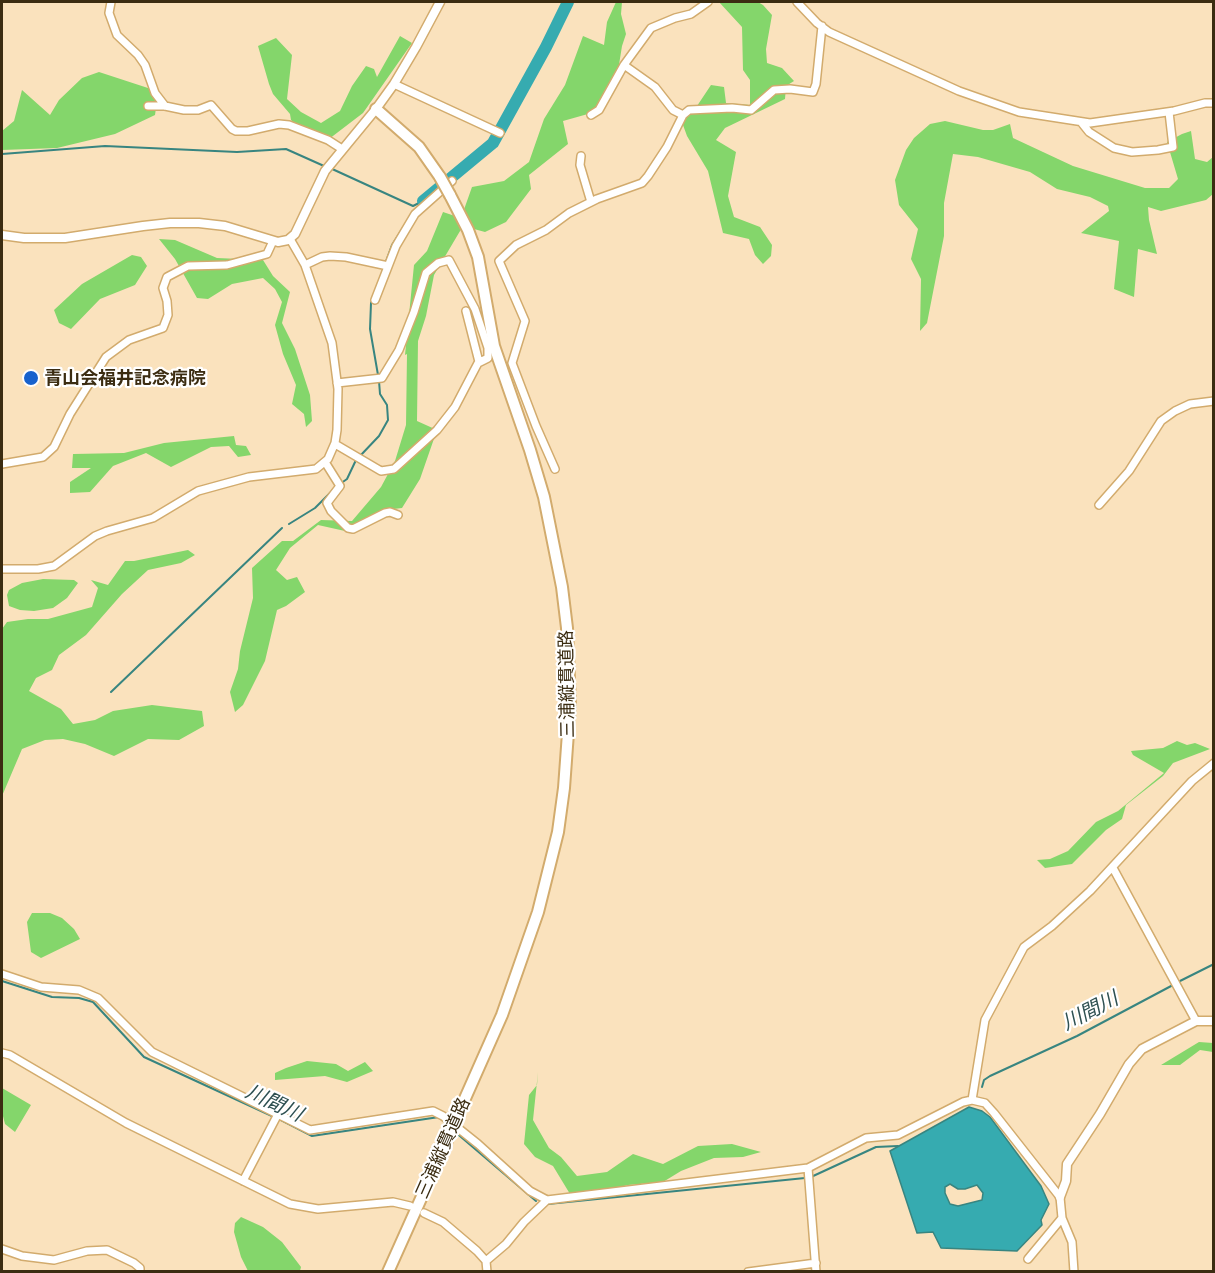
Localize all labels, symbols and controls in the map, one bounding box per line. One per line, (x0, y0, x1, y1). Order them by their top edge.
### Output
place label: 青山会福井記念病院 (44, 367, 206, 389)
marker: 青山会福井記念病院 (22, 369, 40, 387)
street label: 三浦縦貫道路 (555, 630, 579, 738)
water label: 川間川 (1058, 987, 1122, 1035)
water label: 川間川 (242, 1079, 306, 1127)
street label: 三浦縦貫道路 (411, 1094, 475, 1202)

